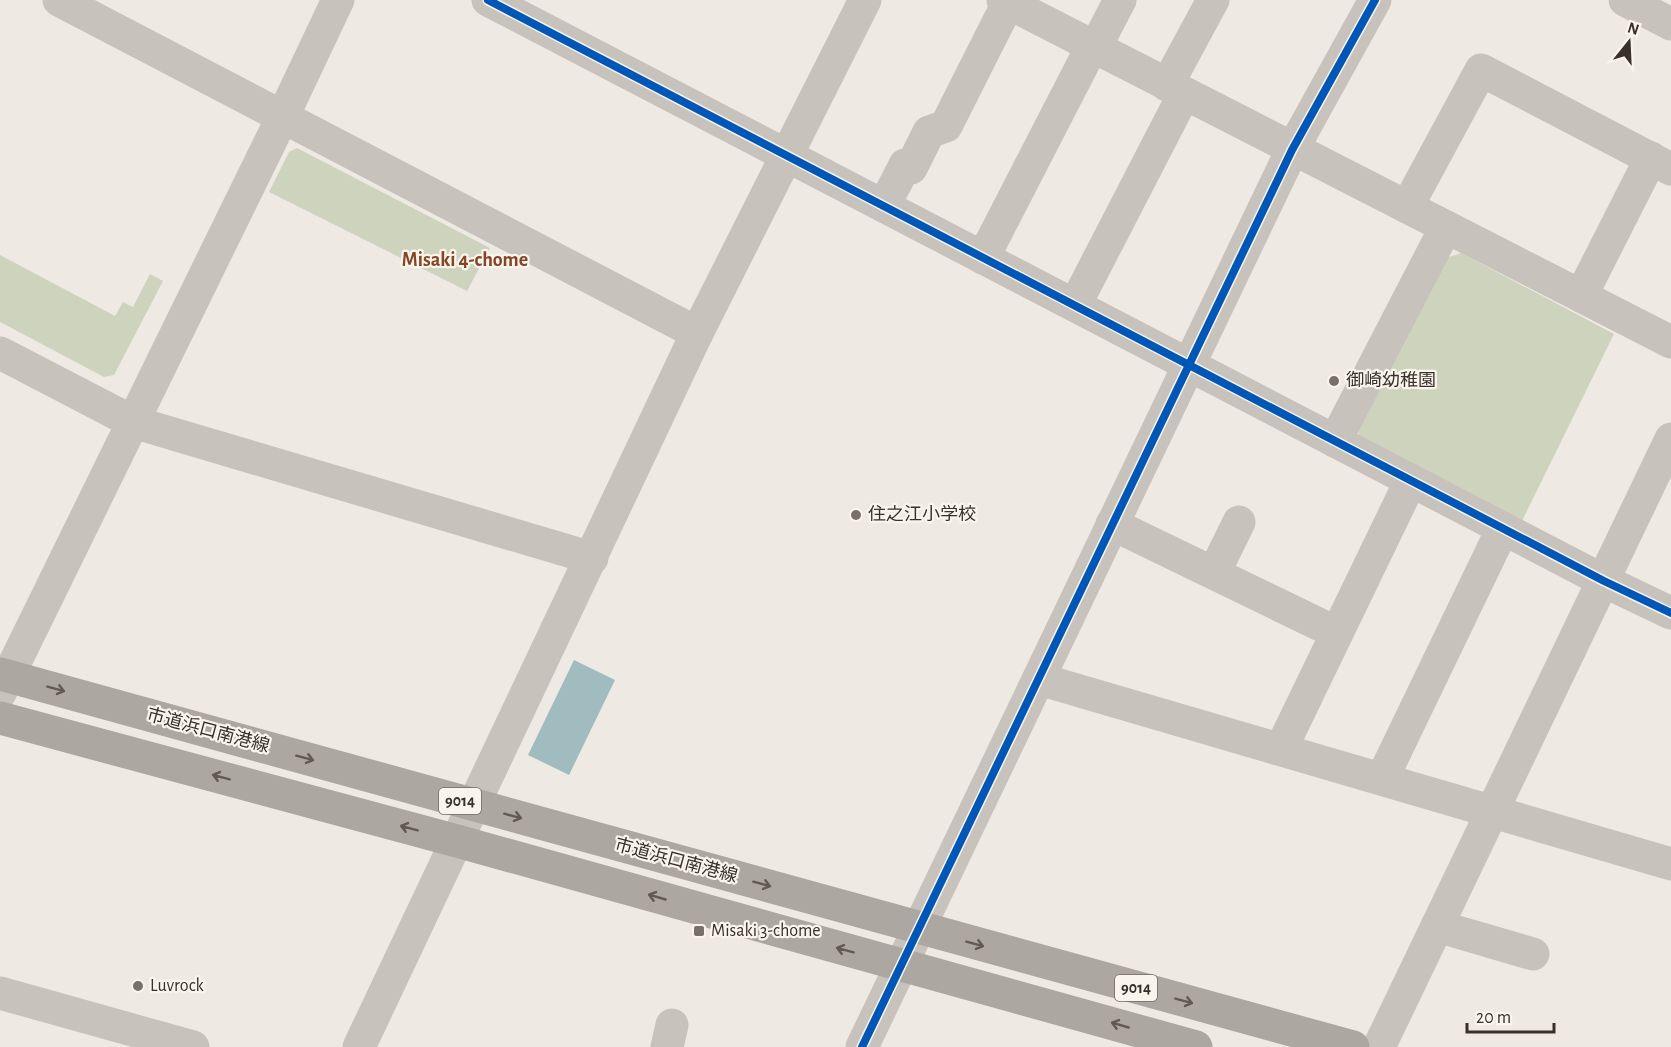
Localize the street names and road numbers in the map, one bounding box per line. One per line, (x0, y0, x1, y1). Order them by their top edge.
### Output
street label: 市道浜口南港線 (145, 704, 272, 756)
road number: 9014 (439, 788, 481, 814)
street label: 市道浜口南港線 (613, 834, 740, 886)
road number: 9014 (1115, 975, 1157, 1001)

